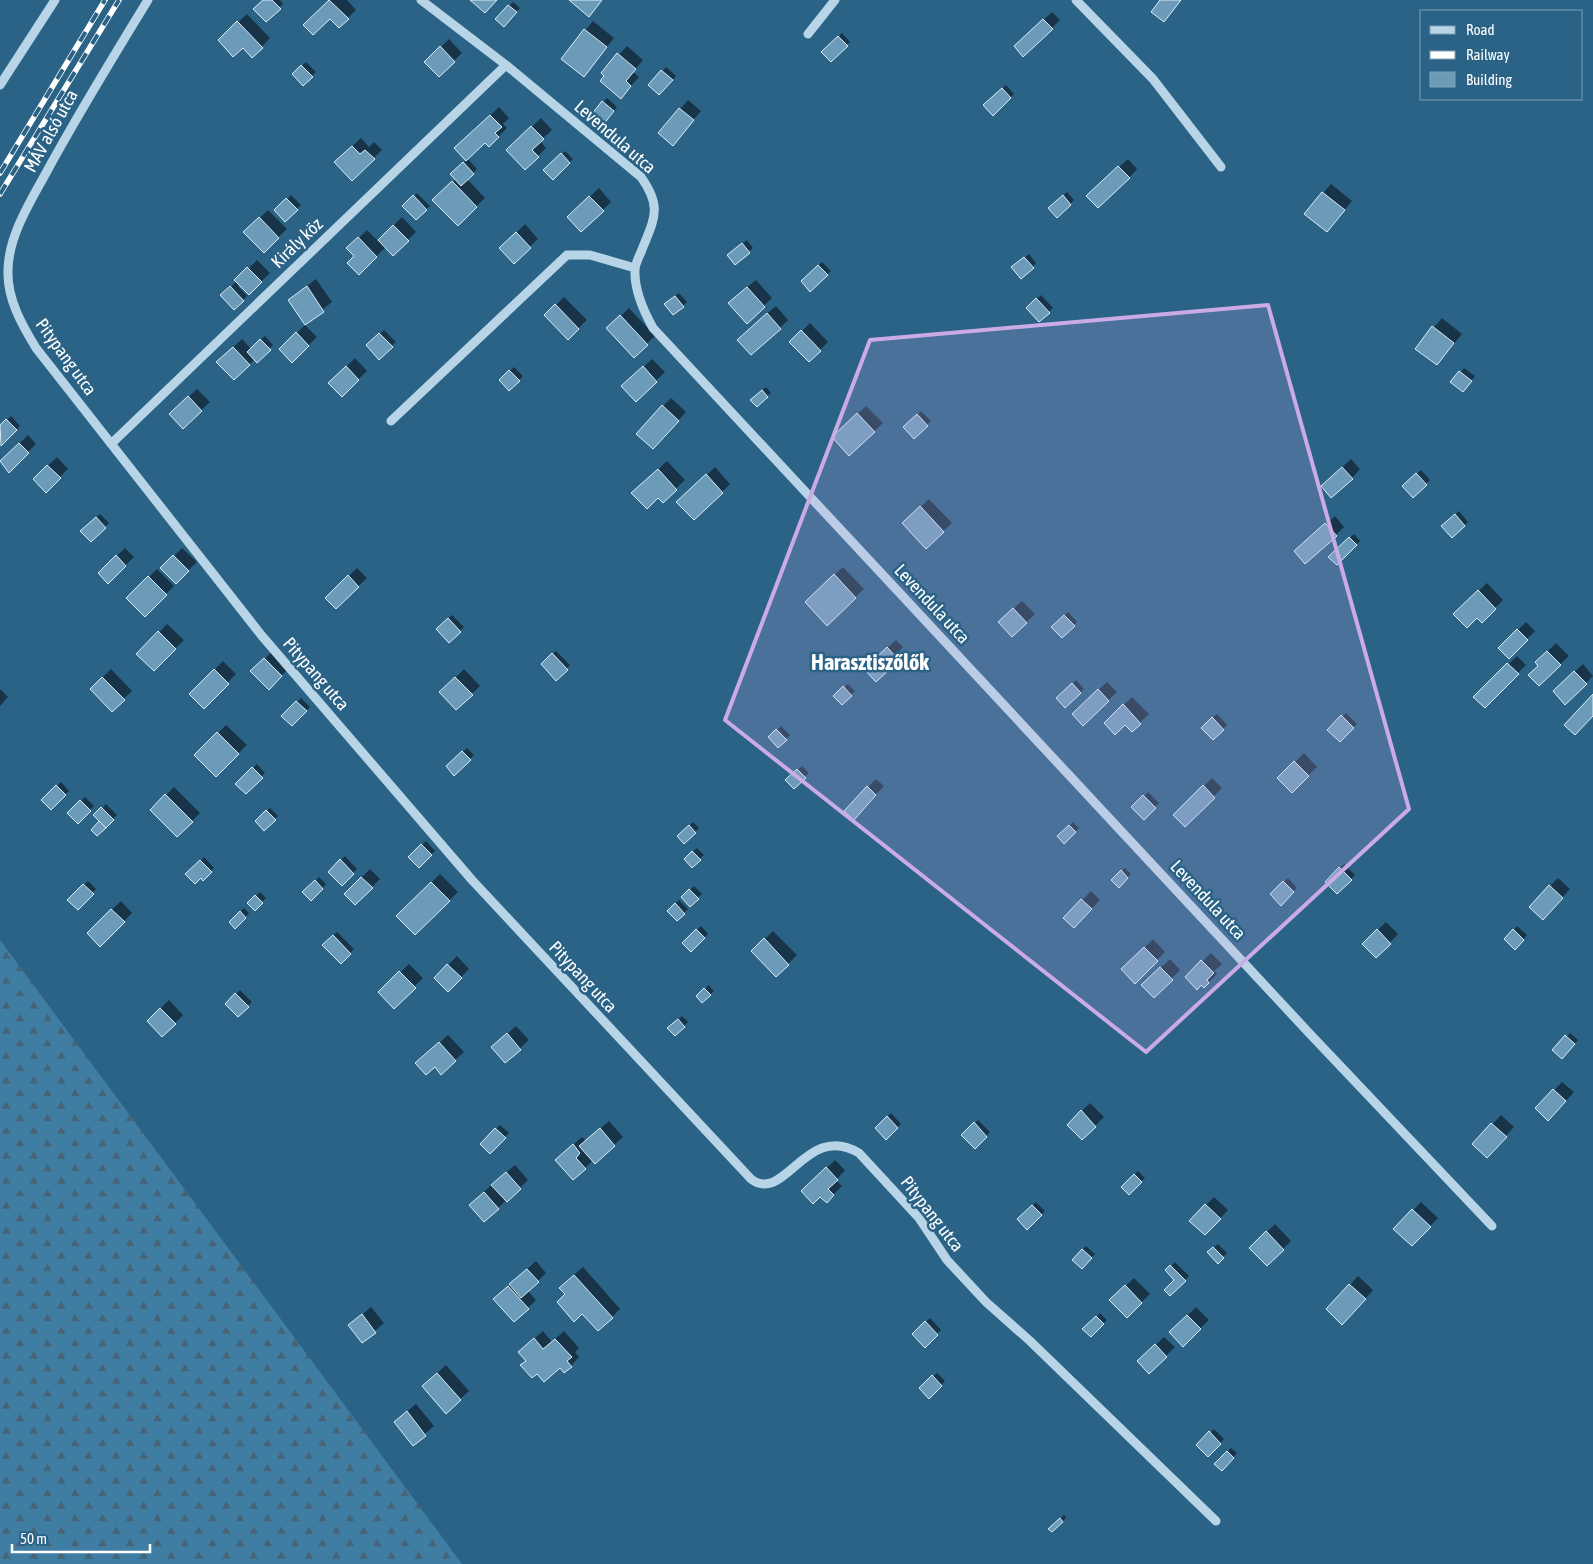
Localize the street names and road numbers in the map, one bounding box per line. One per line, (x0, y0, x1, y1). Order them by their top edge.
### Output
street label: MÁV alsó utca (19, 86, 82, 176)
street label: Levendula utca (570, 96, 660, 178)
street label: Király köz (267, 213, 327, 272)
street label: Pitypang utca (32, 314, 101, 399)
street label: Levendula utca (890, 560, 974, 648)
street label: Pitypang utca (279, 633, 354, 714)
street label: Levendula utca (1166, 856, 1250, 944)
street label: Pitypang utca (545, 937, 622, 1017)
street label: Pitypang utca (896, 1172, 968, 1256)

